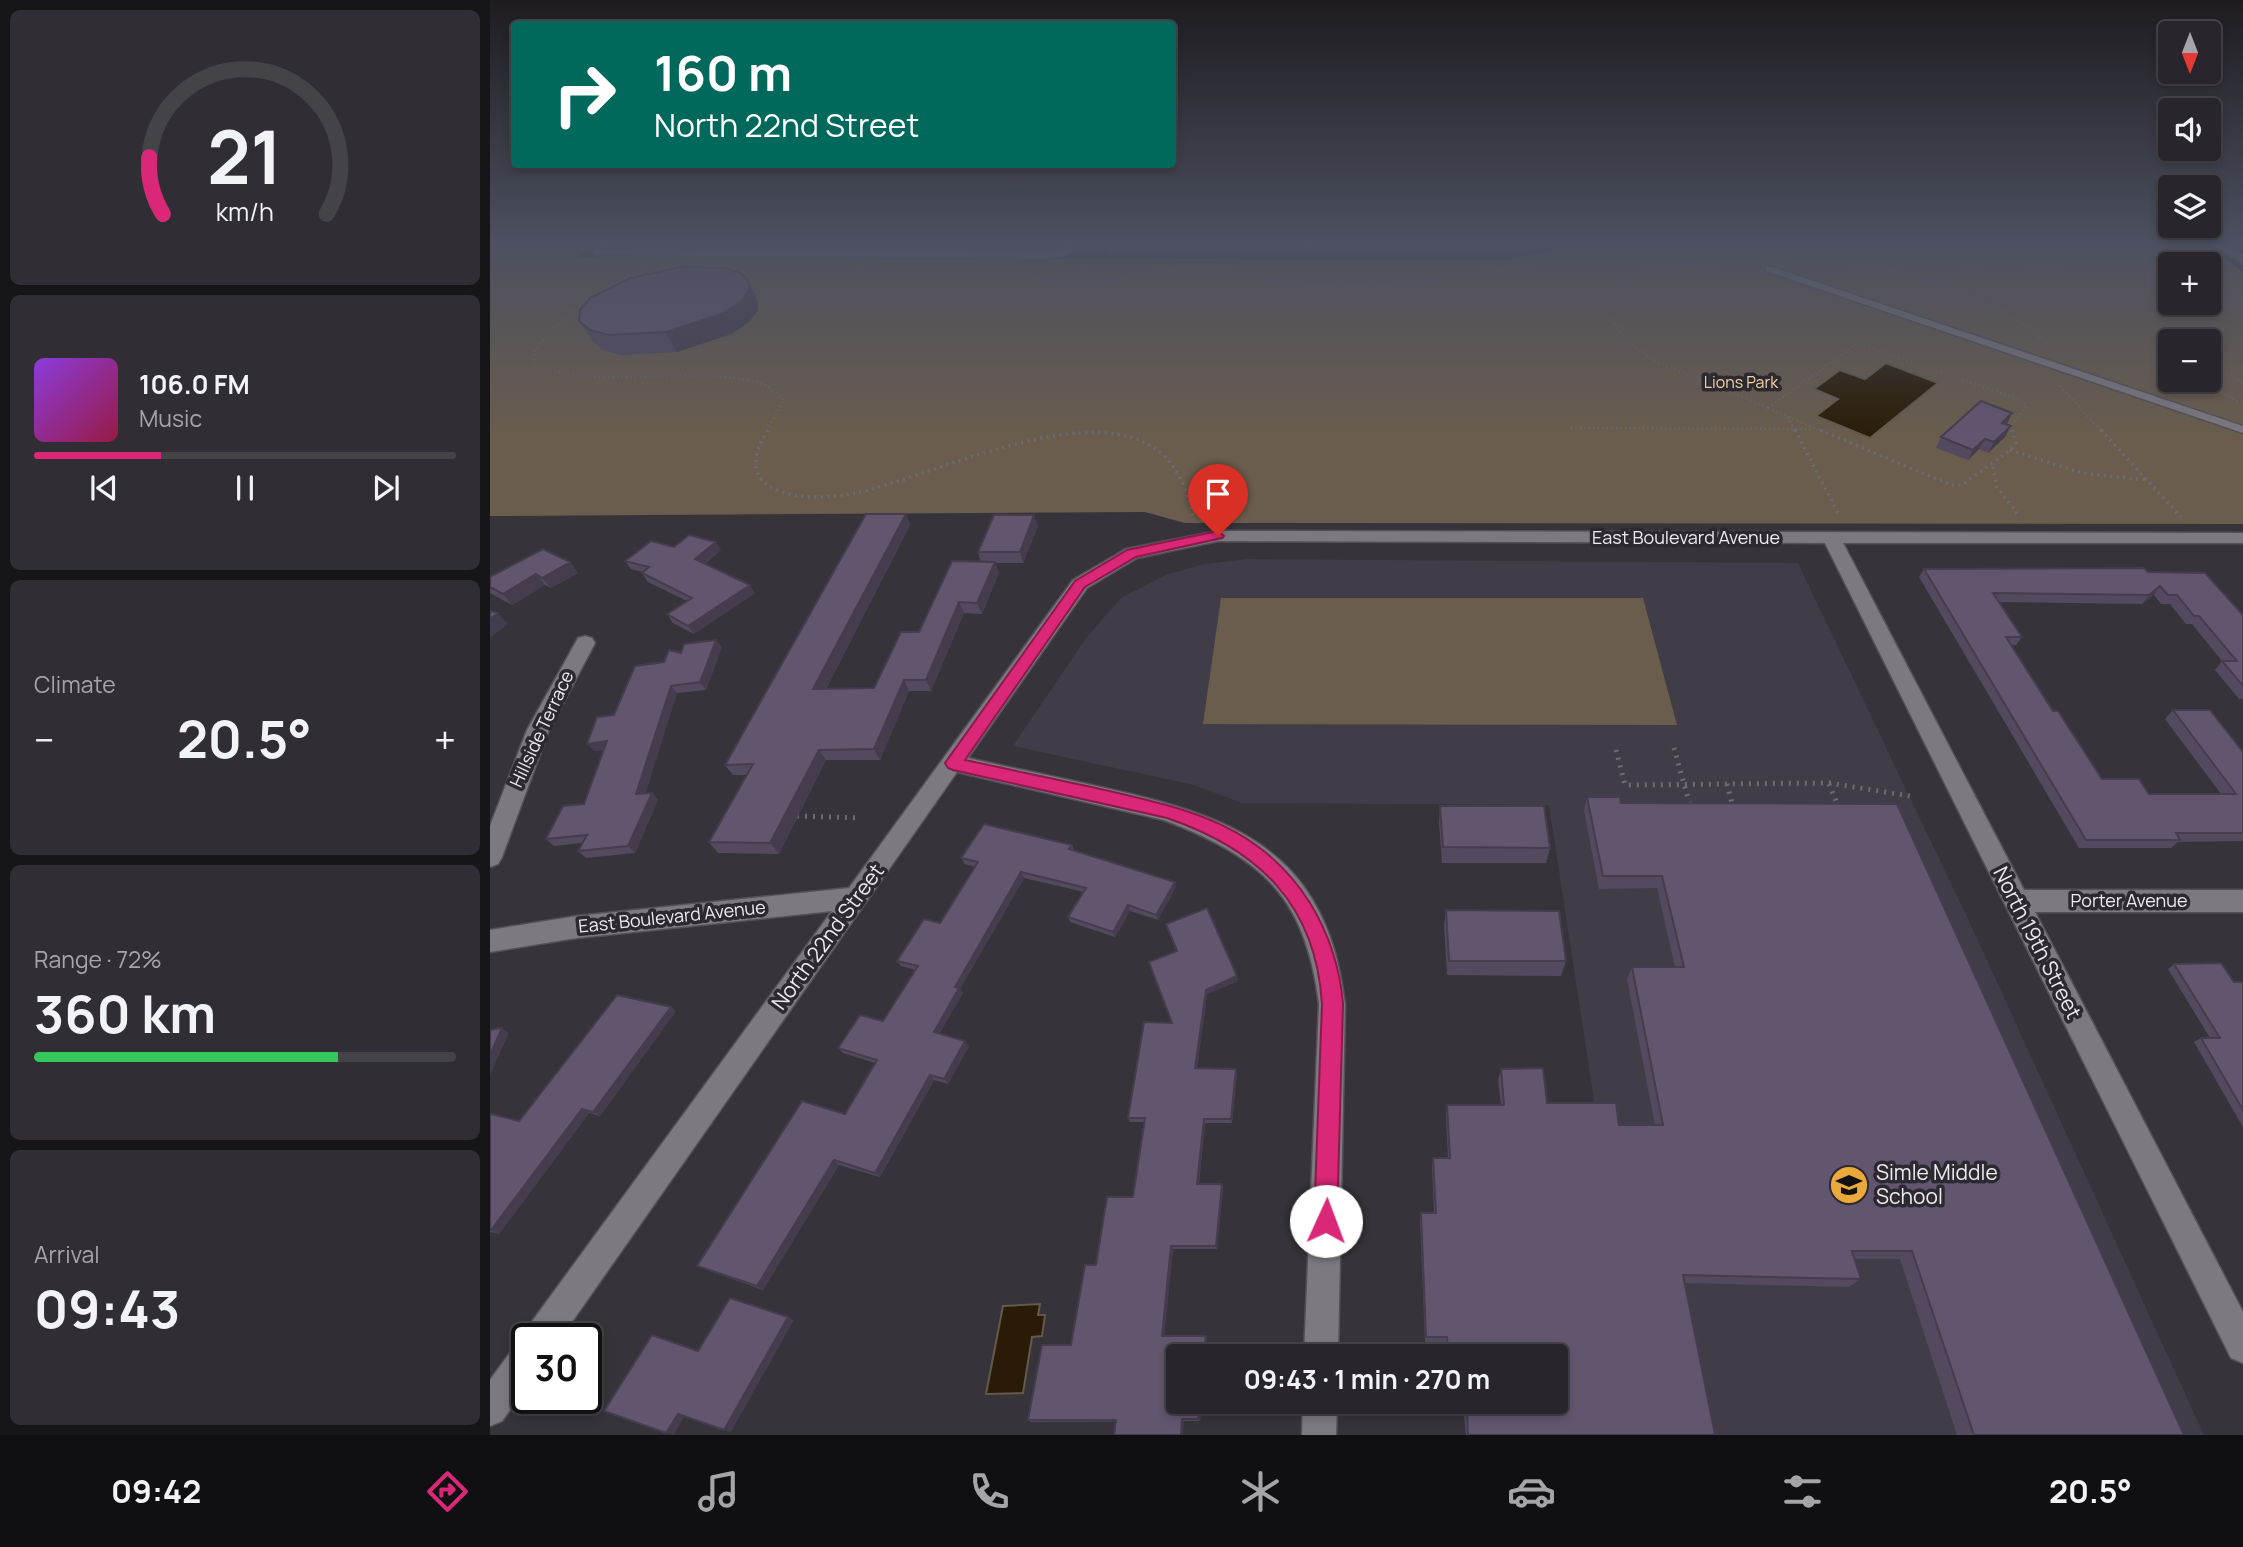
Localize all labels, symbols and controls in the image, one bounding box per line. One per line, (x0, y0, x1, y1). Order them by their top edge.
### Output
north arrow (2158, 21, 2221, 84)
map controls (2158, 21, 2221, 392)
text: 160 m (654, 39, 792, 106)
icon: right (539, 49, 630, 140)
button: sound (2158, 98, 2221, 161)
text: North 22nd Street (654, 103, 919, 147)
text: 21 (207, 106, 283, 206)
button: layers (2158, 175, 2221, 238)
text: km/h (216, 193, 274, 228)
button: + (2158, 252, 2221, 315)
button: − (2158, 329, 2221, 392)
text: 106.0 FM (139, 366, 250, 402)
park label: Lions Park (1704, 371, 1779, 393)
text: Music (139, 402, 202, 434)
pin (1188, 464, 1248, 536)
icon: previous (85, 469, 123, 507)
icon: pause (226, 469, 264, 507)
icon: next (367, 469, 405, 507)
icon: arrive (1199, 475, 1237, 513)
street label: East Boulevard Avenue (1592, 525, 1780, 549)
street label: Hillside Terrace (504, 666, 579, 791)
text: Climate (34, 668, 116, 700)
text: 20.5° (177, 703, 312, 774)
text: − (34, 713, 55, 765)
text: + (434, 713, 456, 765)
street label: North 22nd Street (765, 858, 890, 1015)
street label: North 19th Street (1987, 862, 2088, 1023)
street label: Porter Avenue (2070, 888, 2188, 912)
street label: East Boulevard Avenue (577, 894, 767, 938)
text: Range · 72% (34, 943, 162, 975)
text: 360 km (34, 978, 216, 1049)
place label: Simle Middle School (1876, 1158, 1998, 1210)
school or university icon: Simle Middle School (1828, 1164, 1870, 1206)
position arrow (1289, 1184, 1363, 1258)
text: Arrival (34, 1238, 100, 1270)
text: 09:43 (34, 1273, 180, 1344)
speed limit sign: 30 (511, 1323, 602, 1414)
text: 09:43 · 1 min · 270 m (1244, 1361, 1490, 1397)
icon: directions (423, 1467, 472, 1516)
icon: music (694, 1467, 743, 1516)
icon: phone (965, 1467, 1014, 1516)
icon: climate (1236, 1467, 1285, 1516)
icon: car (1507, 1467, 1556, 1516)
icon: filters (1778, 1467, 1827, 1516)
text: 09:42 (111, 1469, 201, 1513)
text: 20.5° (2049, 1469, 2132, 1513)

